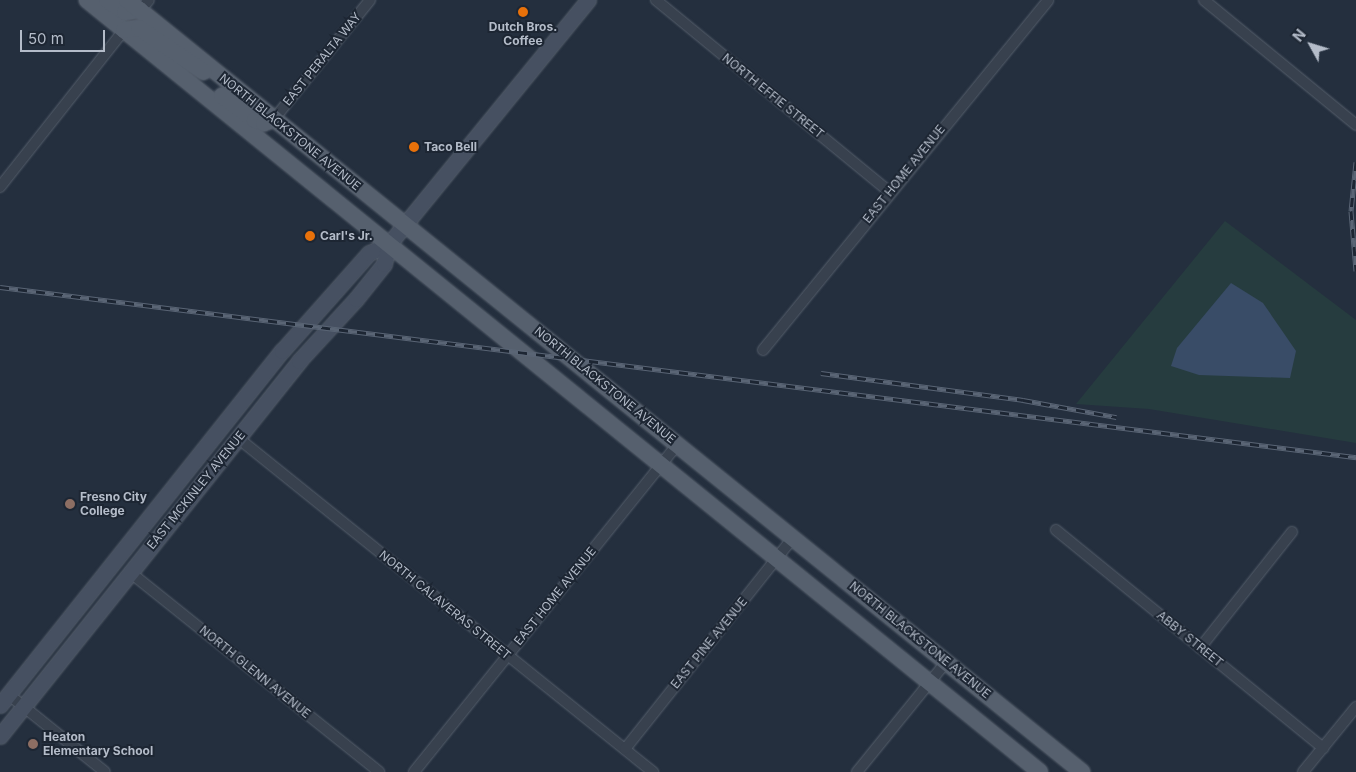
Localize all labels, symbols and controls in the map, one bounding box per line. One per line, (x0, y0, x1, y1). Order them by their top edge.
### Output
marker: Dutch Bros. Coffee (517, 6, 529, 18)
street label: EAST PERALTA WAY (280, 9, 364, 109)
scale bar (22, 20, 108, 52)
place label: Dutch Bros. Coffee (489, 20, 557, 48)
north arrow (1286, 20, 1336, 70)
text: N (1289, 26, 1309, 45)
text: 50 m (28, 29, 64, 48)
street label: NORTH EFFIE STREET (719, 51, 827, 141)
street label: NORTH BLACKSTONE AVENUE (217, 71, 363, 193)
street label: EAST HOME AVENUE (860, 122, 948, 226)
place label: Taco Bell (424, 140, 477, 154)
marker: Taco Bell (408, 141, 420, 153)
place label: Carl's Jr. (320, 229, 373, 243)
marker: Carl's Jr. (304, 230, 316, 242)
street label: NORTH BLACKSTONE AVENUE (532, 324, 678, 446)
street label: EAST MCKINLEY AVENUE (144, 428, 248, 552)
place label: Fresno City College (80, 490, 147, 518)
marker: Fresno City College (64, 498, 76, 510)
street label: EAST HOME AVENUE (511, 544, 599, 648)
street label: NORTH CALAVERAS STREET (376, 548, 514, 662)
street label: NORTH BLACKSTONE AVENUE (847, 579, 993, 701)
street label: EAST PINE AVENUE (668, 595, 750, 691)
street label: ABBY STREET (1154, 608, 1226, 670)
street label: NORTH GLENN AVENUE (197, 623, 313, 721)
place label: Heaton Elementary School (43, 730, 153, 758)
marker: Heaton Elementary School (27, 738, 39, 750)

